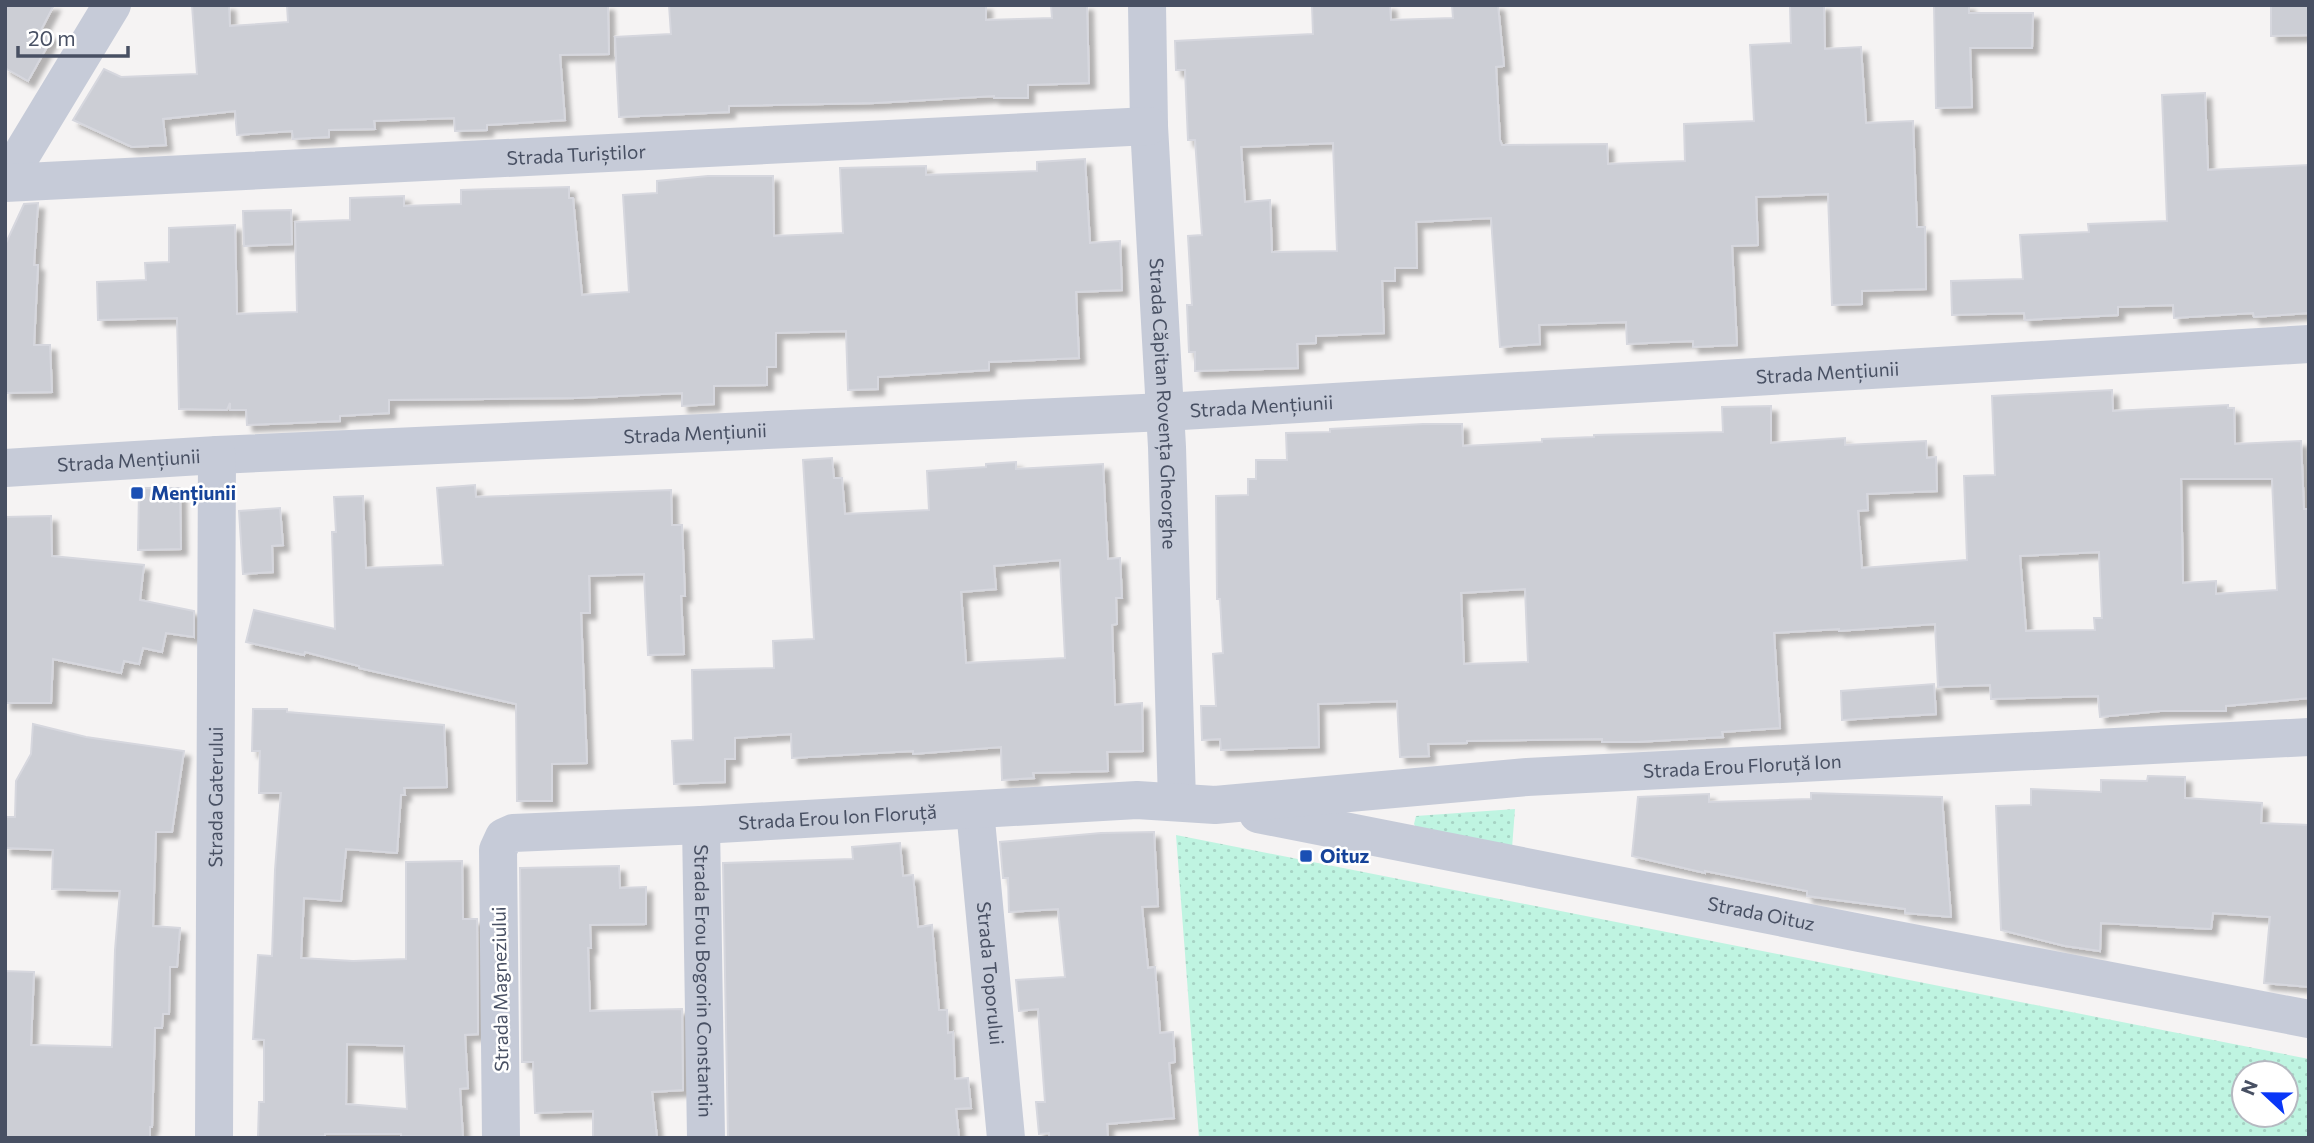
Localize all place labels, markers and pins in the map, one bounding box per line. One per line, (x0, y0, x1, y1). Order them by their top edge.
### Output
place label: Mențiunii (151, 481, 236, 506)
marker: Mențiunii (129, 485, 145, 501)
place label: Oituz (1320, 844, 1370, 867)
marker: Oituz (1298, 848, 1314, 864)

